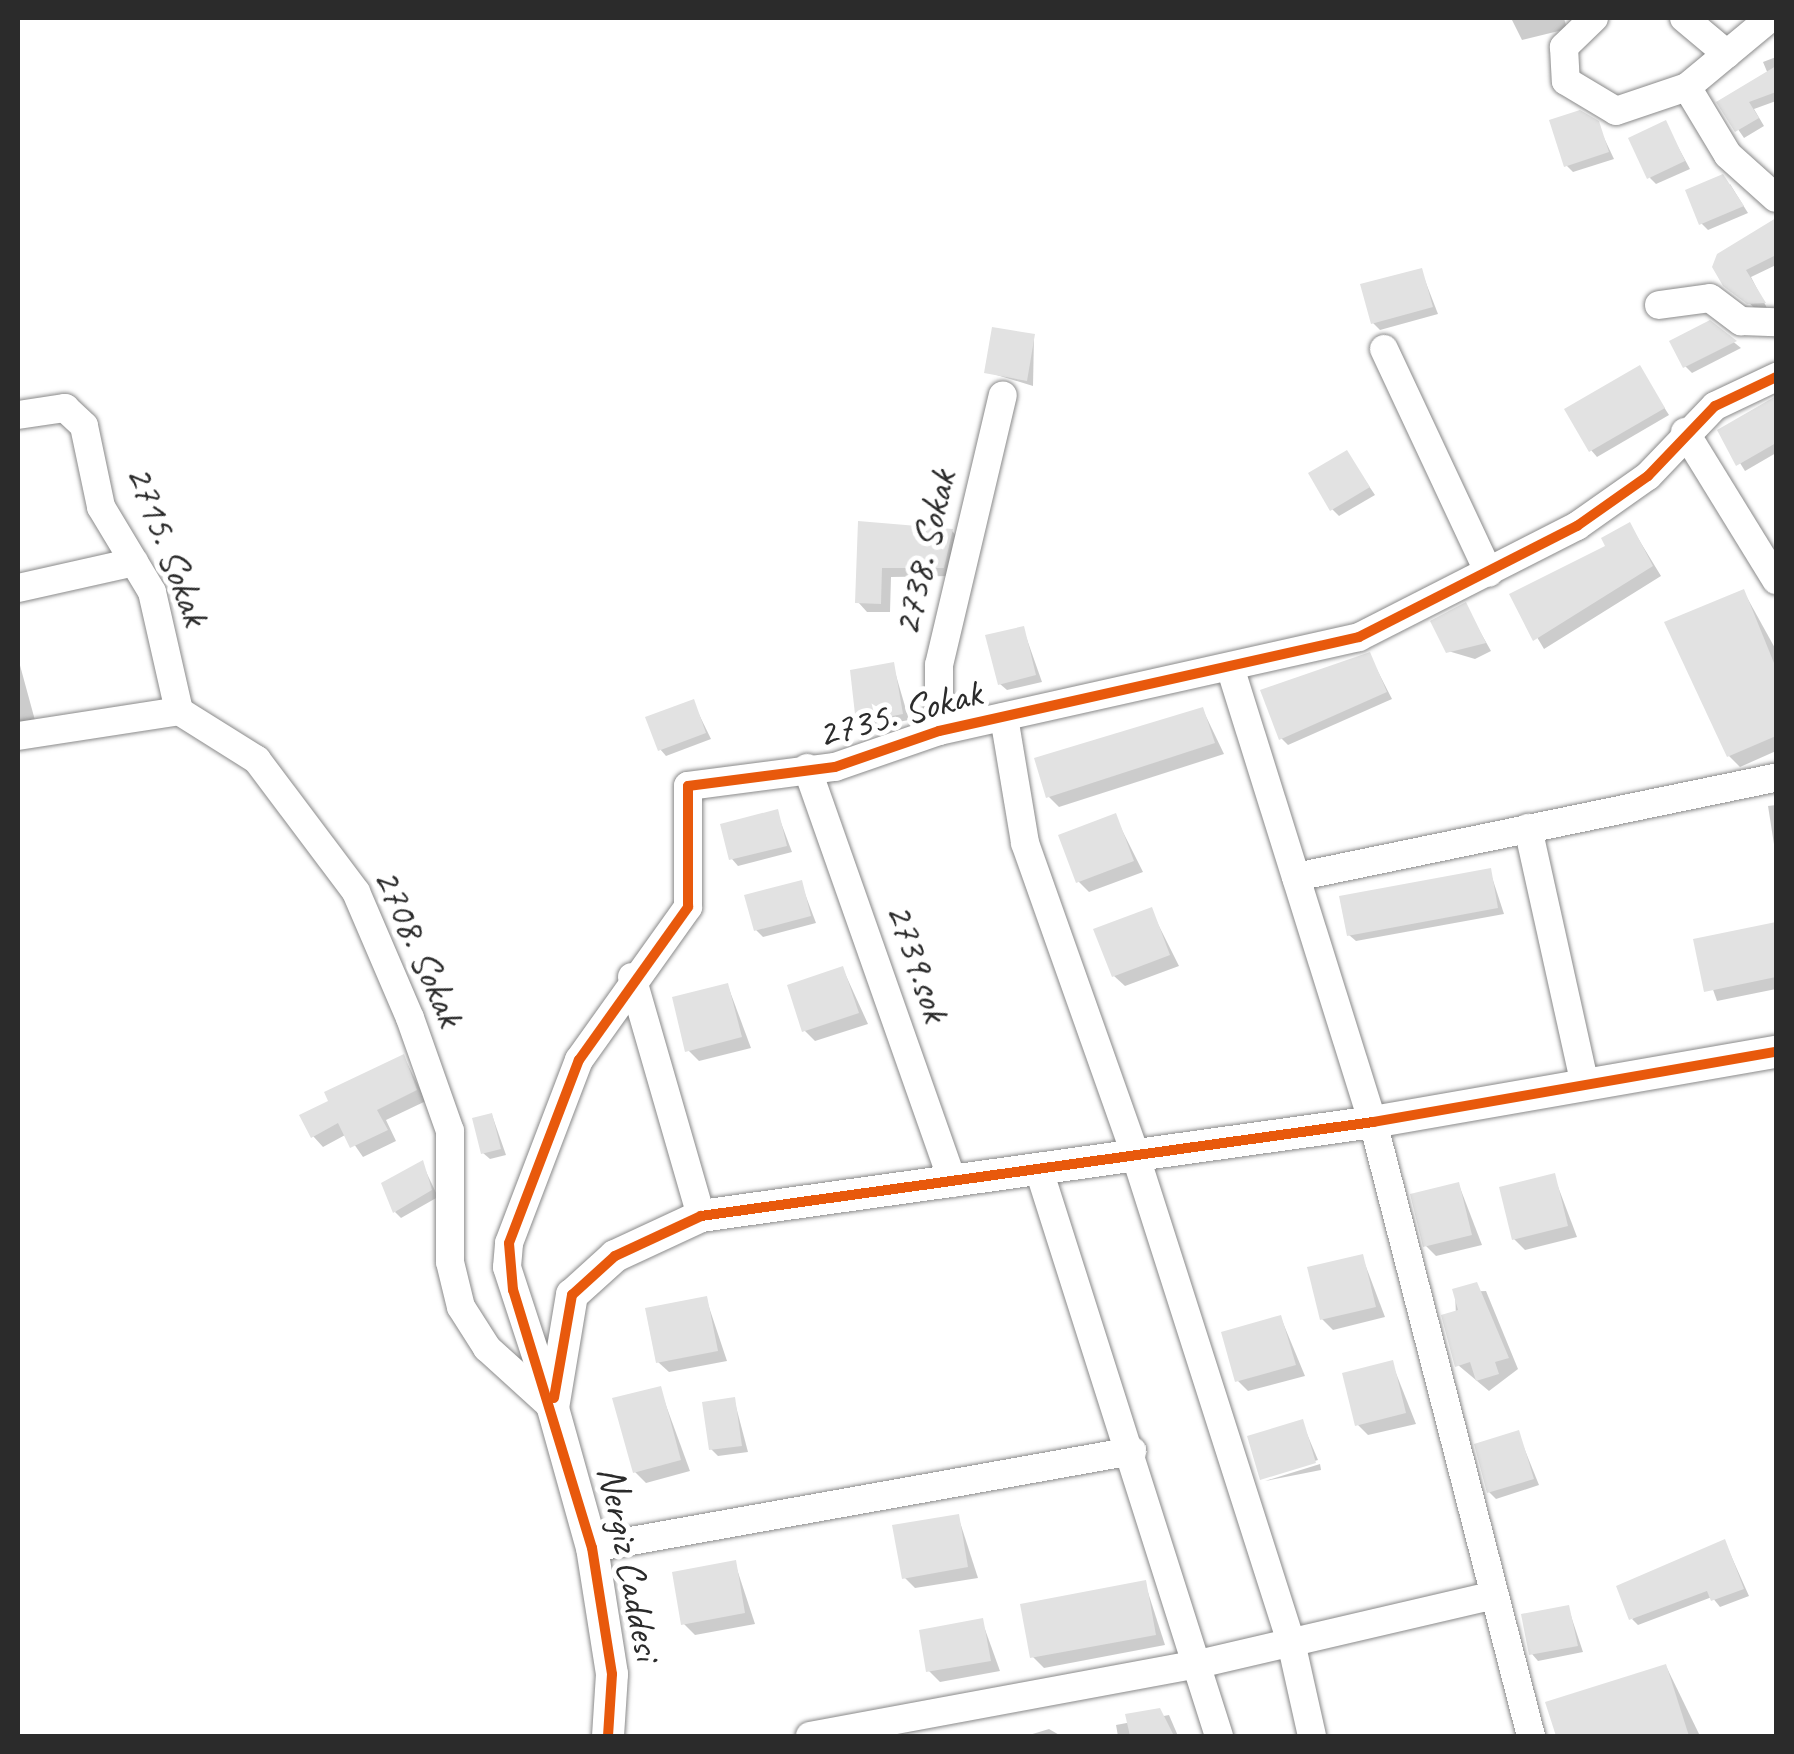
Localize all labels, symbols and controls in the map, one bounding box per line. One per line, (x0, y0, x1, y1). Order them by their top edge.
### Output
street label: 2715. Sokak (115, 458, 221, 632)
street label: 2738. Sokak (882, 466, 966, 640)
street label: 2735. Sokak (812, 668, 986, 758)
street label: 2708. Sokak (363, 861, 475, 1033)
street label: 2739.sok (875, 896, 961, 1028)
street label: Nergiz Caddesi (588, 1461, 672, 1665)

